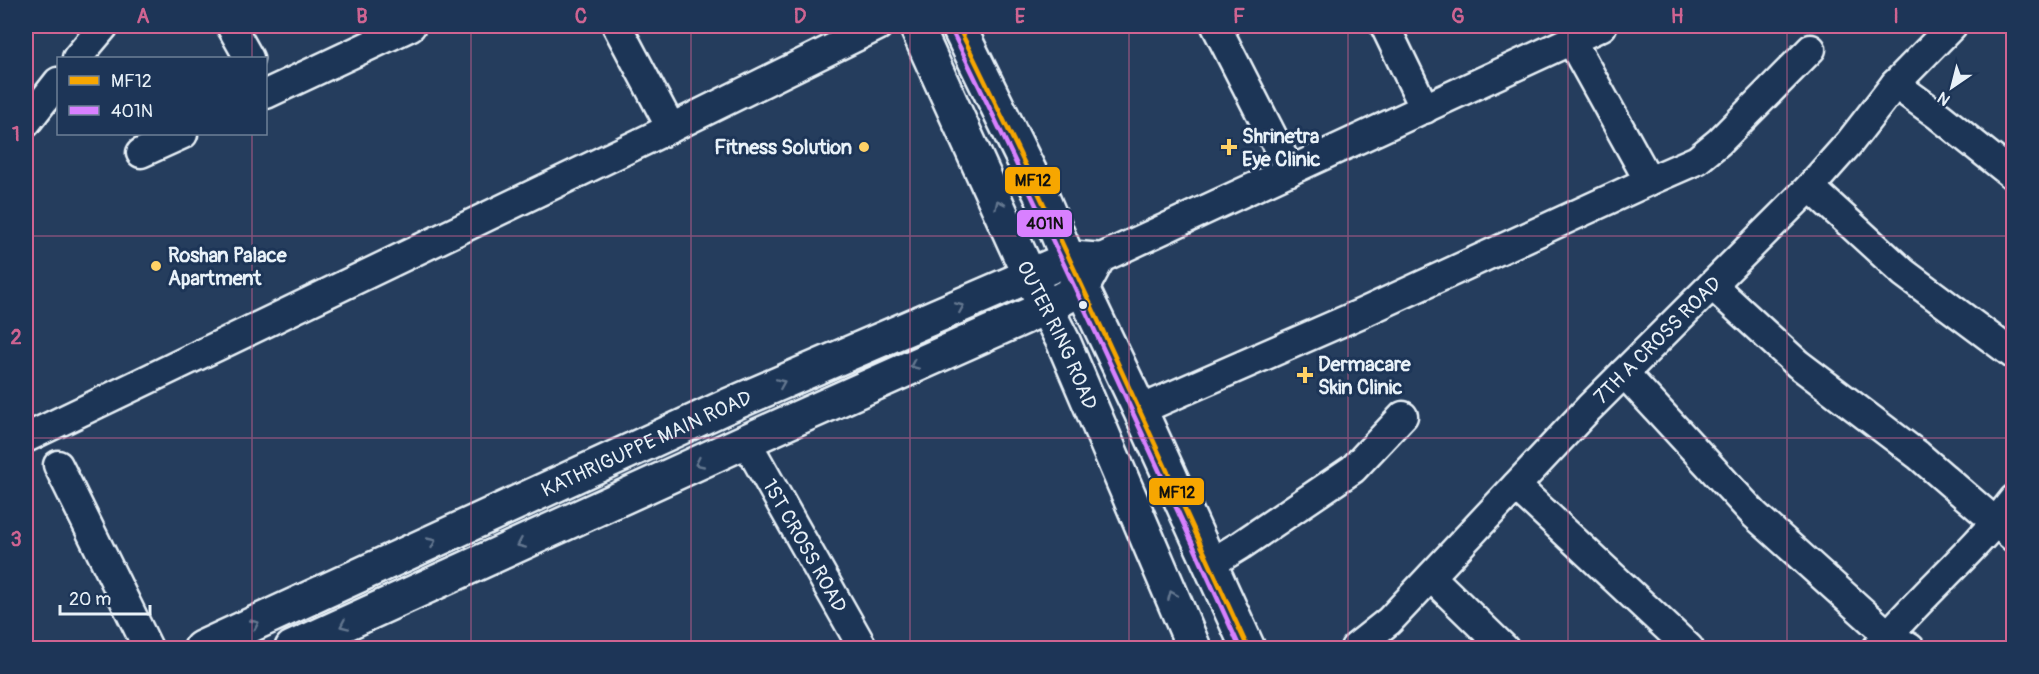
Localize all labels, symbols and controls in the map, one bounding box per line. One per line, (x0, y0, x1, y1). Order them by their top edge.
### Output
text: A (137, 4, 150, 29)
text: B (356, 4, 368, 29)
text: C (575, 4, 587, 29)
text: D (794, 4, 807, 29)
text: E (1015, 4, 1026, 29)
text: F (1233, 4, 1245, 29)
text: G (1451, 4, 1465, 29)
text: H (1671, 4, 1684, 29)
text: I (1893, 4, 1899, 29)
legend (57, 57, 267, 135)
north arrow (1922, 57, 1982, 117)
text: MF12 (111, 70, 152, 93)
text: N (1934, 87, 1954, 110)
text: 401N (111, 100, 153, 123)
text: 1 (12, 122, 20, 147)
place label: Shrinetra Eye Clinic (1242, 124, 1320, 172)
place label: Fitness Solution (714, 135, 852, 160)
marker: Shrinetra Eye Clinic (1220, 138, 1238, 156)
marker: Fitness Solution (857, 140, 871, 154)
line badge: MF12 (1004, 166, 1061, 195)
text: MF12 (1015, 171, 1051, 191)
one-way arrow (994, 199, 1006, 210)
line badge: 401N (1016, 209, 1073, 238)
text: 401N (1026, 214, 1064, 234)
place label: Roshan Palace Apartment (168, 243, 288, 291)
street label: OUTER RING ROAD (1012, 257, 1103, 413)
marker: Roshan Palace Apartment (149, 259, 163, 273)
street label: 7TH A CROSS ROAD (1588, 271, 1726, 409)
unlabelled marker (1077, 299, 1089, 311)
one-way arrow (954, 302, 965, 314)
text: 2 (10, 325, 22, 350)
place label: Dermacare Skin Clinic (1318, 352, 1412, 400)
one-way arrow (910, 358, 921, 370)
marker: Dermacare Skin Clinic (1296, 366, 1314, 384)
one-way arrow (775, 378, 786, 390)
street label: KATHRIGUPPE MAIN ROAD (537, 385, 755, 502)
one-way arrow (694, 456, 705, 468)
street label: 1ST CROSS ROAD (757, 474, 853, 617)
line badge: MF12 (1148, 477, 1205, 506)
text: MF12 (1159, 483, 1195, 503)
text: 3 (10, 527, 22, 552)
one-way arrow (517, 537, 528, 549)
one-way arrow (425, 538, 436, 550)
scale bar (60, 578, 150, 616)
text: 20 m (69, 588, 111, 611)
one-way arrow (1167, 590, 1179, 601)
one-way arrow (339, 617, 350, 629)
one-way arrow (248, 619, 259, 631)

